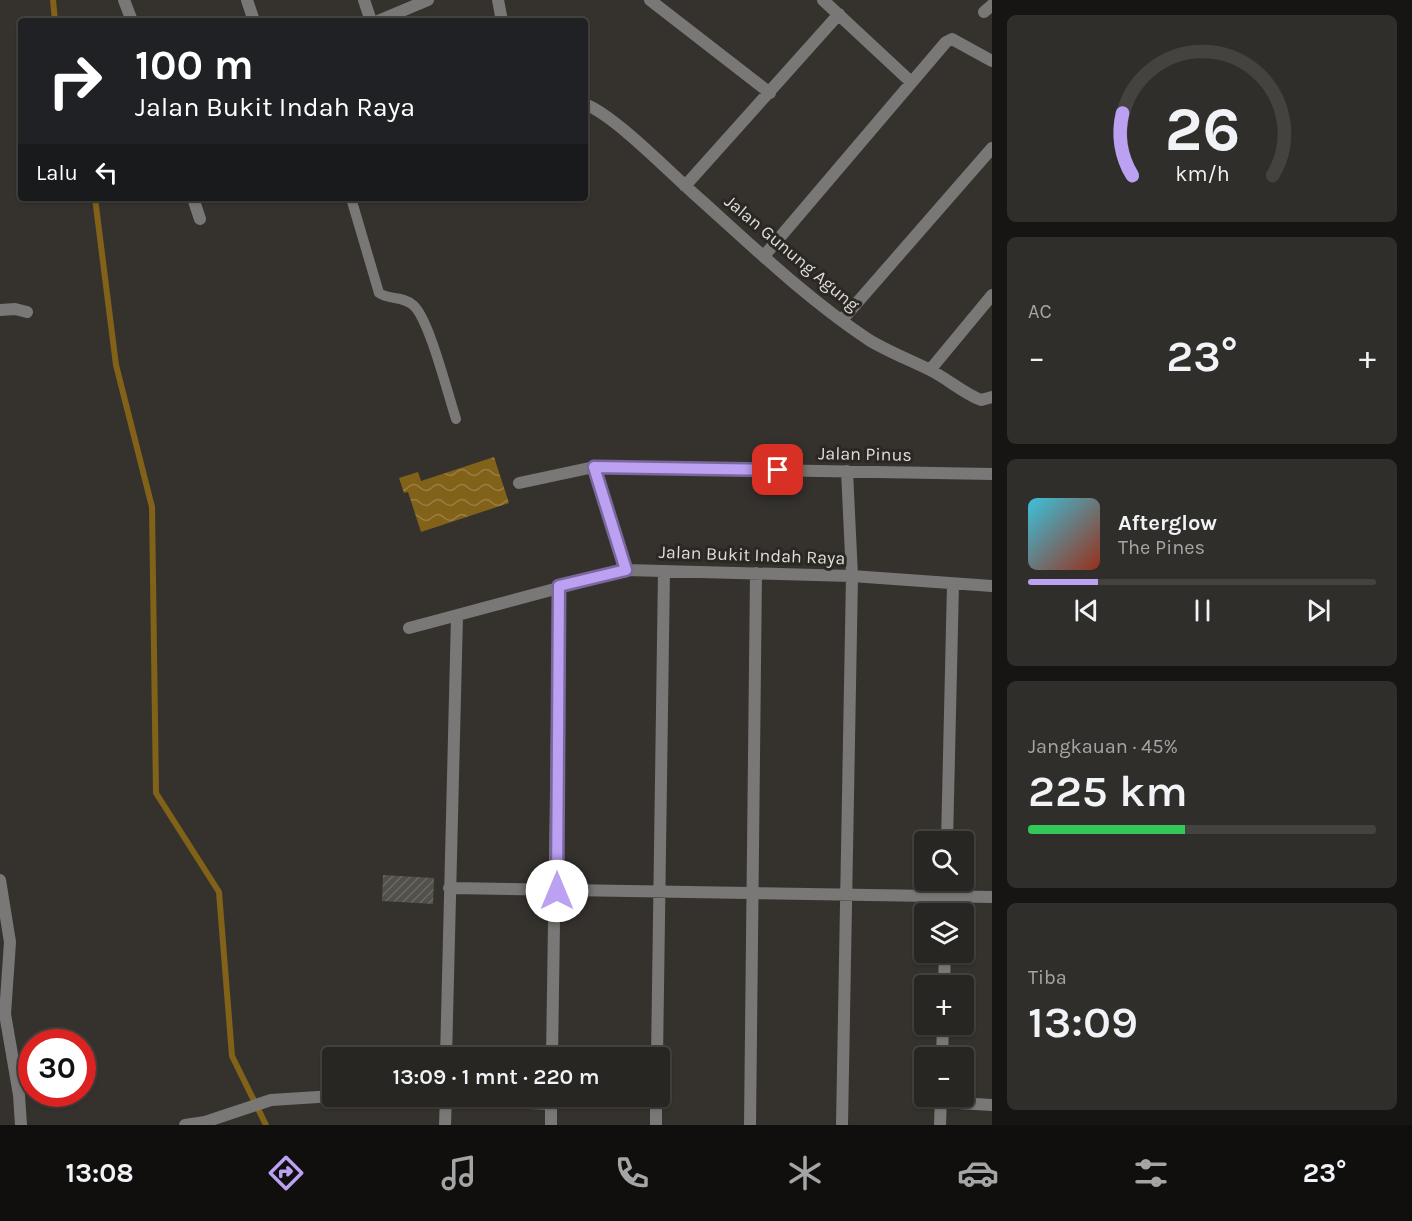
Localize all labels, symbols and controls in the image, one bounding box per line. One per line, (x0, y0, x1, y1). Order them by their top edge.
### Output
text: 100 m (135, 40, 254, 90)
icon: right (36, 42, 114, 120)
text: Jalan Bukit Indah Raya (135, 91, 415, 123)
text: 26 (1164, 93, 1240, 166)
icon: left (90, 156, 123, 189)
text: Lalu (36, 160, 78, 186)
text: km/h (1175, 161, 1229, 186)
street label: Jalan Gunung Agung (720, 190, 864, 316)
text: AC (1028, 300, 1052, 323)
text: 23° (1166, 330, 1238, 382)
text: − (1028, 338, 1045, 376)
text: + (1359, 338, 1376, 376)
street label: Jalan Pinus (818, 442, 912, 466)
pin (752, 444, 803, 495)
icon: arrive (761, 453, 794, 486)
text: Afterglow (1118, 510, 1217, 536)
text: The Pines (1118, 536, 1205, 559)
street label: Jalan Bukit Indah Raya (658, 541, 846, 569)
icon: previous (1070, 594, 1103, 627)
icon: pause (1186, 594, 1219, 627)
icon: next (1302, 594, 1335, 627)
text: Jangkauan · 45% (1028, 735, 1178, 758)
text: 225 km (1028, 765, 1188, 817)
map controls (914, 831, 974, 1107)
button: search (914, 831, 974, 891)
position arrow (525, 859, 589, 923)
button: layers (914, 903, 974, 963)
text: Tiba (1028, 966, 1067, 989)
button: + (914, 975, 974, 1035)
text: 13:09 (1028, 996, 1138, 1048)
speed limit sign: 30 (18, 1029, 96, 1107)
button: − (914, 1047, 974, 1107)
text: 13:09 · 1 mnt · 220 m (392, 1064, 600, 1090)
icon: directions (265, 1152, 307, 1194)
icon: music (438, 1152, 480, 1194)
icon: phone (611, 1152, 653, 1194)
icon: climate (784, 1152, 826, 1194)
icon: car (957, 1152, 999, 1194)
icon: filters (1130, 1152, 1172, 1194)
text: 13:08 (66, 1157, 134, 1189)
text: 23° (1303, 1157, 1346, 1189)

